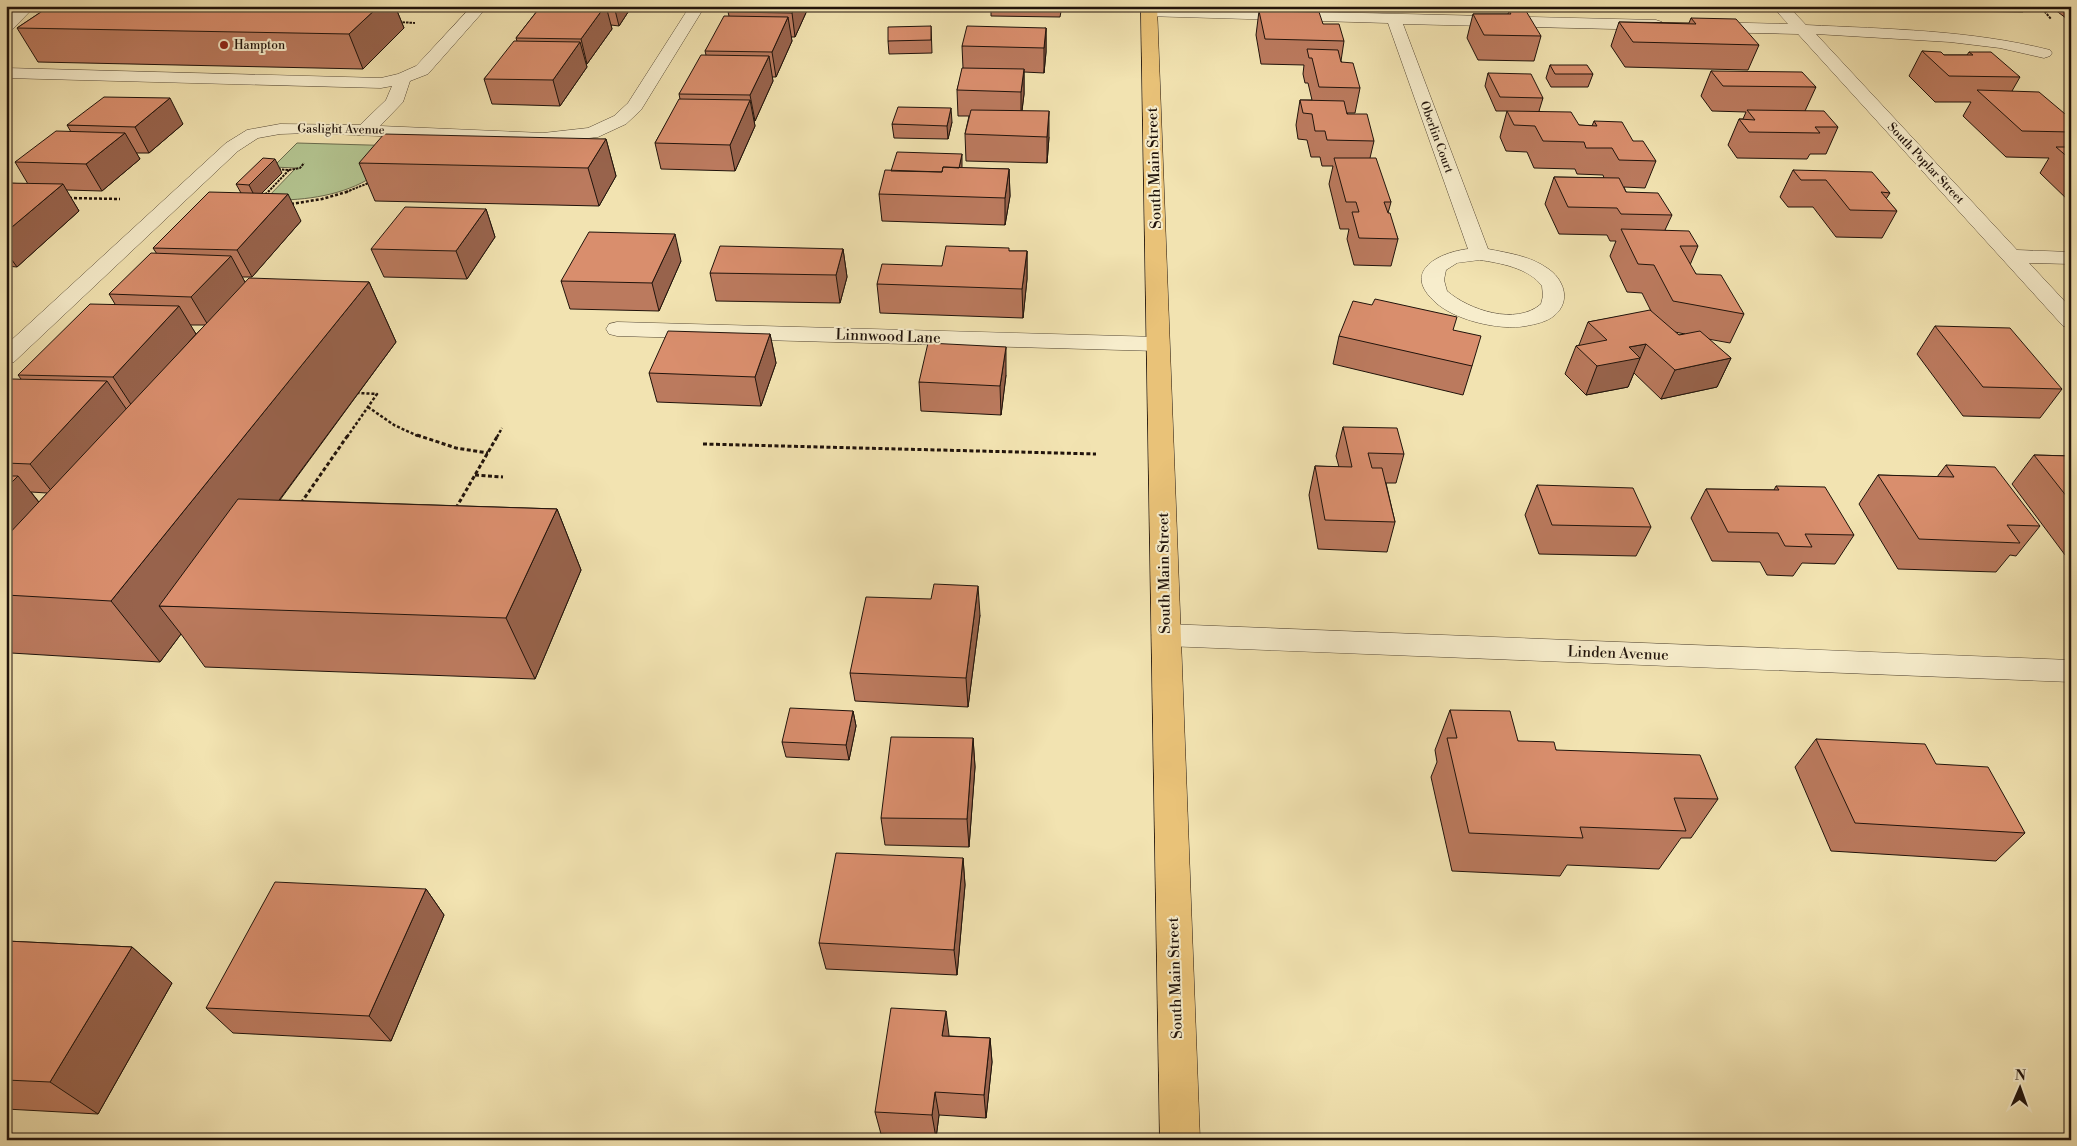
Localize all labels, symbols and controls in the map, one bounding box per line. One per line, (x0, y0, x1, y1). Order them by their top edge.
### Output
place label: Hampton (234, 38, 285, 53)
marker: Hampton (218, 39, 230, 51)
street label: Oberlin Court (1416, 99, 1457, 176)
street label: South Main Street (1143, 106, 1166, 229)
street label: South Poplar Street (1884, 120, 1968, 208)
street label: Gaslight Avenue (297, 121, 385, 138)
street label: Linnwood Lane (835, 325, 941, 348)
street label: South Main Street (1154, 511, 1175, 634)
street label: Linden Avenue (1567, 642, 1669, 665)
street label: South Main Street (1164, 916, 1187, 1039)
north arrow (1994, 1064, 2044, 1114)
text: N (2015, 1067, 2026, 1085)

